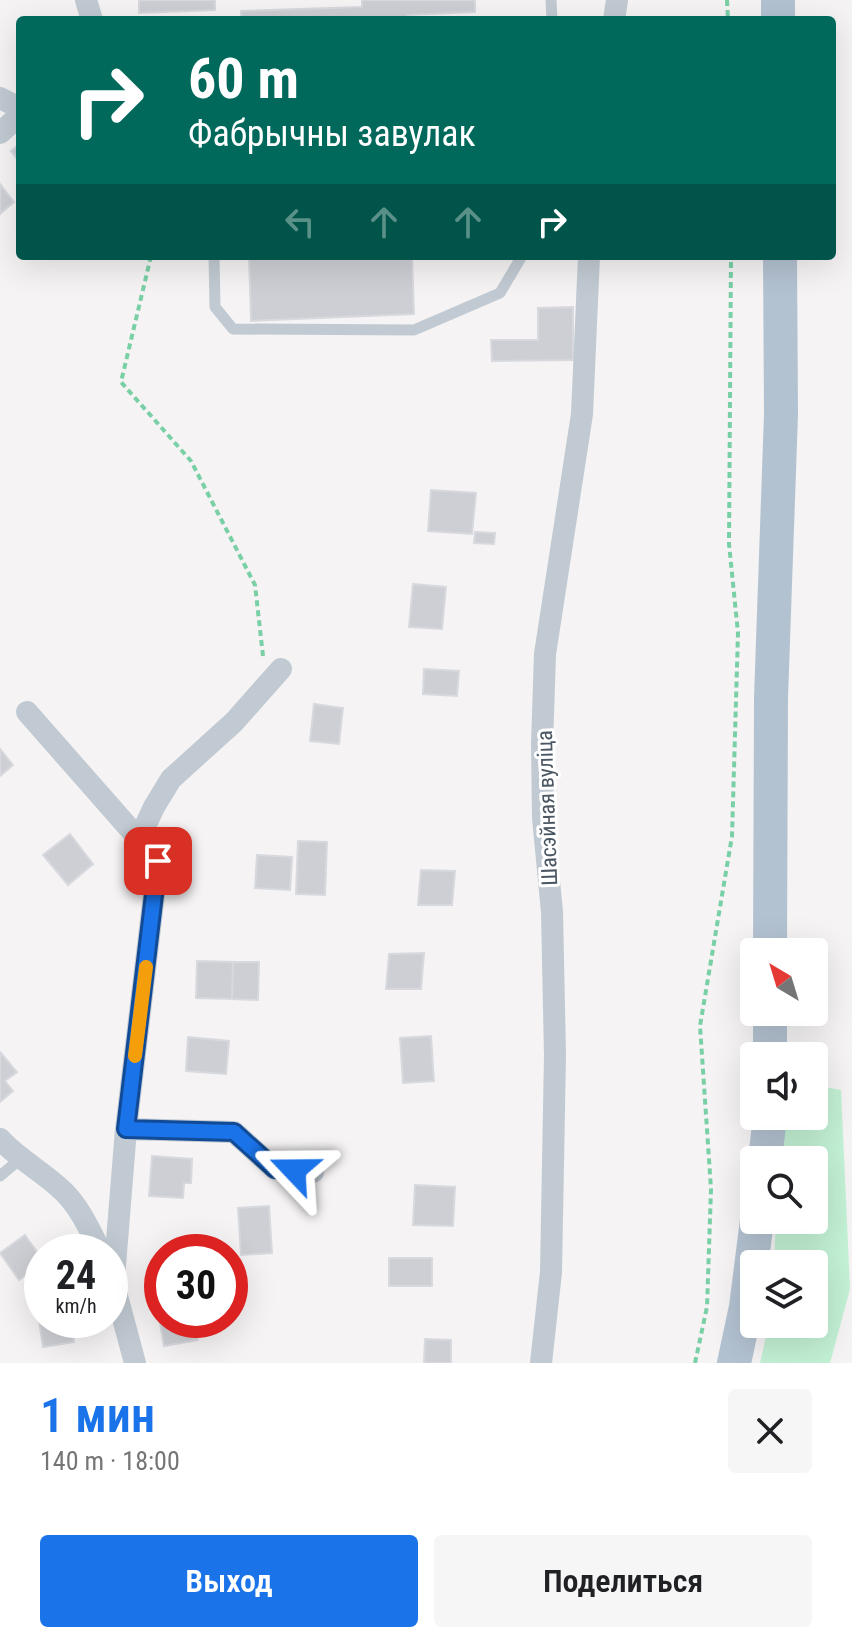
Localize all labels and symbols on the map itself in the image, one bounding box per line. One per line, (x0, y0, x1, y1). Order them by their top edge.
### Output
street label: Шасэйная вуліца (532, 730, 562, 886)
pin (124, 827, 192, 895)
north arrow (740, 938, 828, 1026)
position arrow (252, 1128, 336, 1212)
speed limit sign: 30 (144, 1234, 248, 1338)

